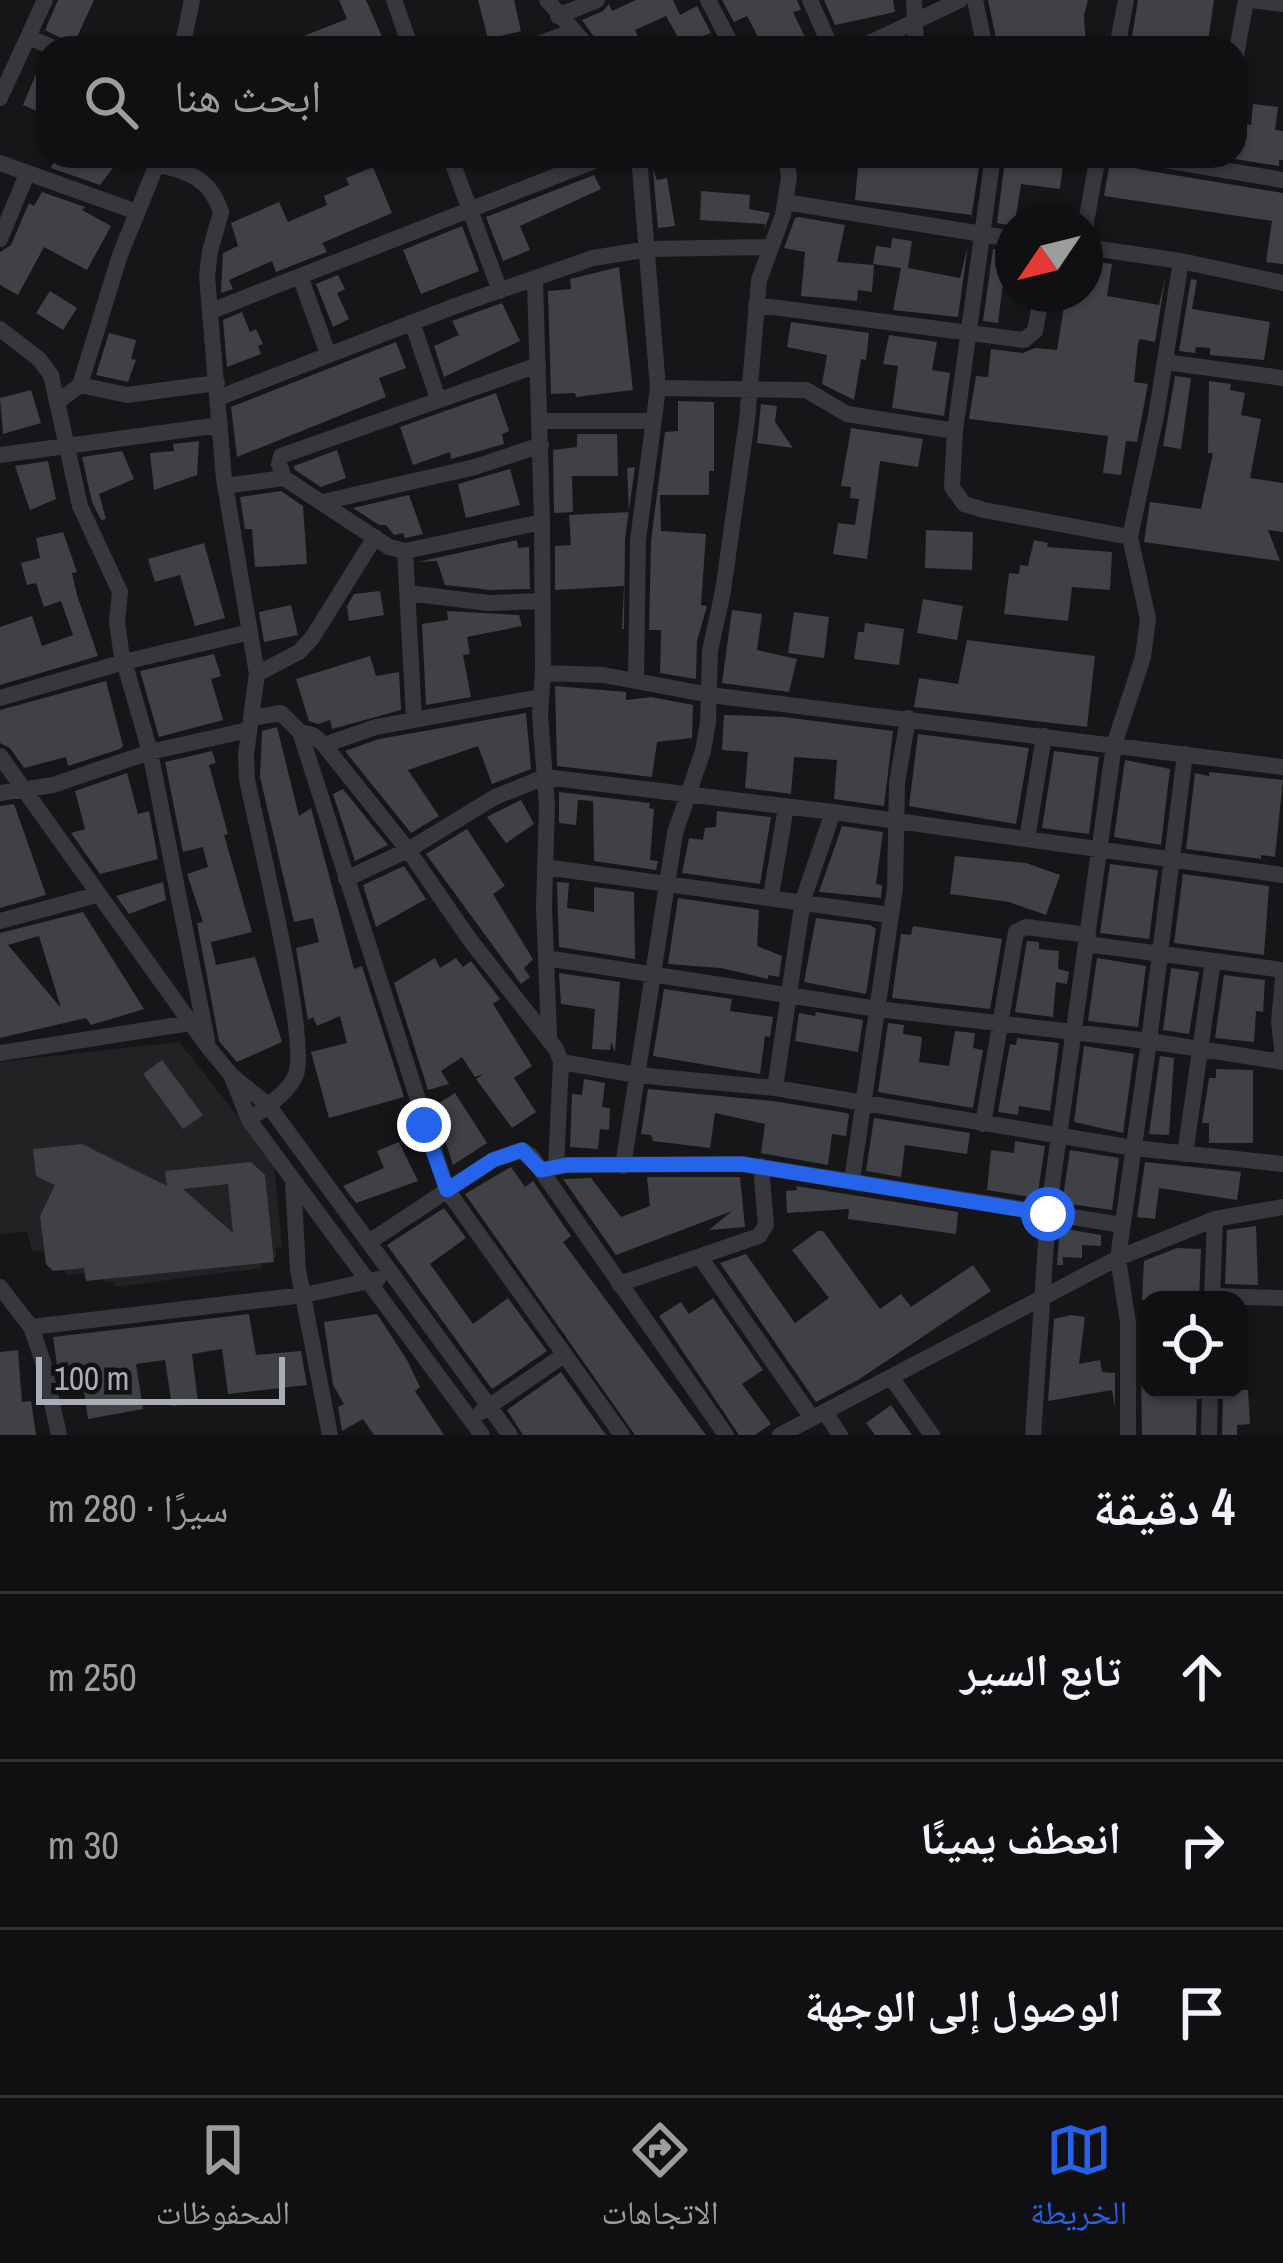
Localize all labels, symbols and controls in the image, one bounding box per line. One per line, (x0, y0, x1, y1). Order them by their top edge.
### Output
search box (36, 36, 1247, 168)
text: ابحث هنا (174, 65, 321, 126)
icon: search (78, 69, 144, 135)
north arrow (995, 204, 1103, 312)
route end (397, 1098, 451, 1152)
route start (1021, 1187, 1075, 1241)
map controls (1139, 1291, 1247, 1399)
button: locate (1139, 1291, 1247, 1399)
scale bar (36, 1351, 285, 1404)
text: 100 m (54, 1356, 129, 1400)
text: 4 دقيقة (1093, 1472, 1235, 1541)
text: سيرًا · 280 m (48, 1482, 228, 1534)
text: تابع السير (961, 1639, 1121, 1700)
icon: ahead (1169, 1644, 1235, 1710)
text: 250 m (48, 1651, 137, 1703)
text: انعطف يمينًا (920, 1807, 1121, 1868)
icon: right (1169, 1812, 1235, 1878)
text: 30 m (48, 1819, 119, 1871)
text: الوصول إلى الوجهة (805, 1975, 1121, 2036)
icon: arrive (1169, 1980, 1235, 2046)
tab: المحفوظات (156, 2117, 290, 2245)
tab: الاتجاهات (601, 2117, 719, 2245)
tab: الخريطة (1030, 2117, 1127, 2245)

